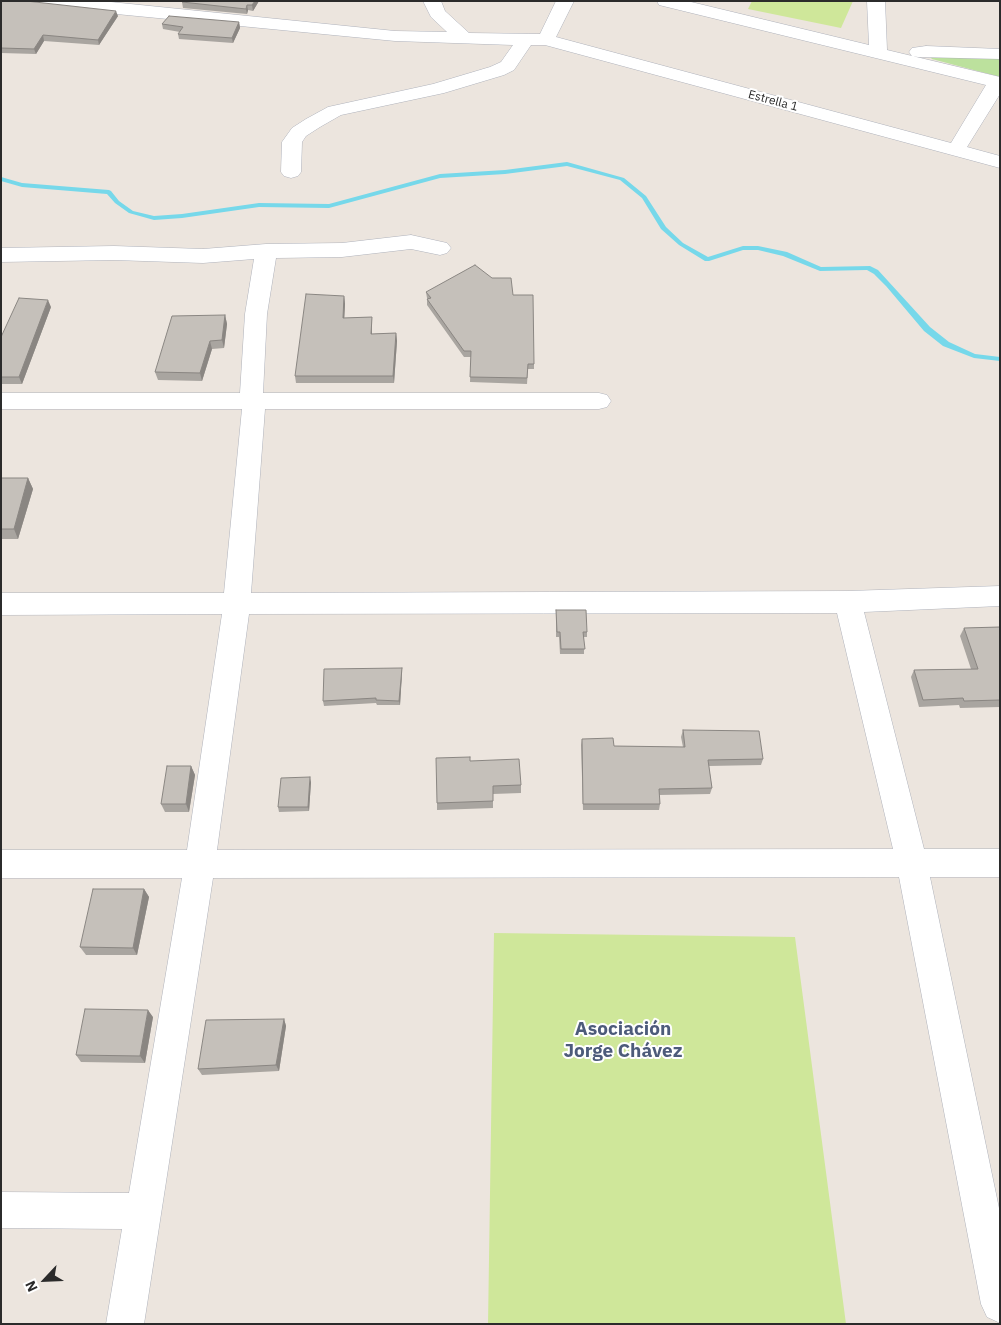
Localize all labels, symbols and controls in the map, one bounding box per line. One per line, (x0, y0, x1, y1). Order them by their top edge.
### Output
street label: Estrella 1 (747, 87, 799, 115)
district label: Asociación Jorge Chávez (563, 1019, 683, 1063)
north arrow (20, 1255, 70, 1305)
text: N (21, 1278, 42, 1295)

